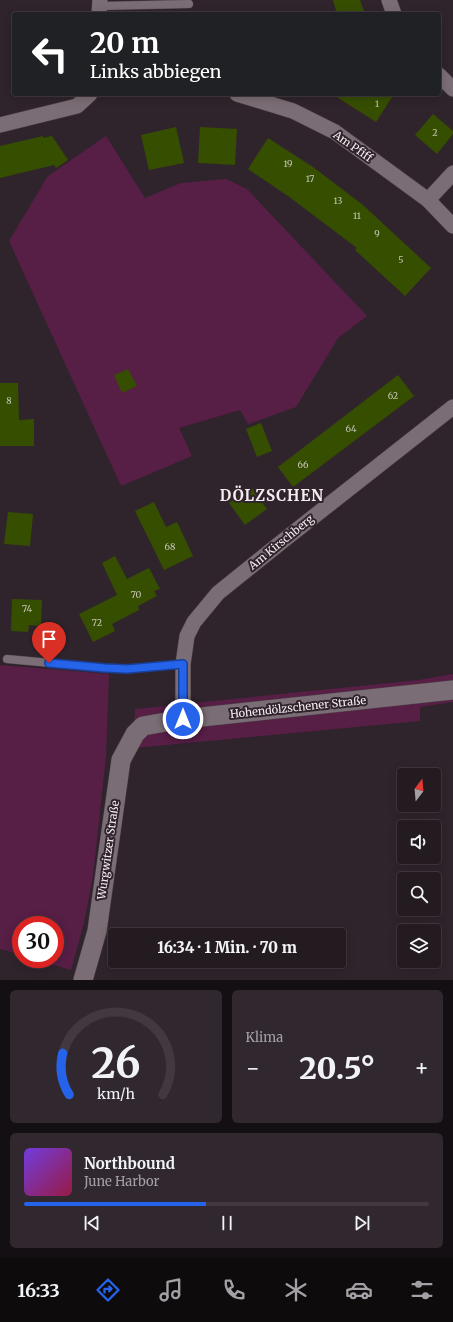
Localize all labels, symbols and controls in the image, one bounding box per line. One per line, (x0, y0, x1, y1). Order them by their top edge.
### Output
text: 20 m (90, 25, 159, 61)
icon: left (24, 28, 76, 80)
text: Links abbiegen (90, 60, 222, 83)
house number: 1 (375, 98, 379, 109)
street label: Am Pfiff (330, 127, 376, 165)
house number: 2 (432, 127, 438, 138)
house number: 19 (283, 158, 293, 169)
house number: 17 (306, 173, 314, 184)
house number: 13 (334, 195, 342, 206)
house number: 11 (353, 210, 361, 221)
house number: 9 (374, 228, 380, 239)
house number: 5 (398, 254, 404, 265)
house number: 62 (388, 390, 398, 401)
house number: 8 (6, 395, 12, 406)
house number: 64 (346, 423, 357, 434)
house number: 66 (298, 459, 309, 470)
district label: DÖLZSCHEN (220, 485, 324, 505)
street label: Am Kirschberg (245, 511, 317, 573)
house number: 68 (165, 541, 175, 552)
house number: 70 (131, 589, 142, 600)
house number: 74 (22, 603, 32, 614)
house number: 72 (92, 617, 102, 628)
pin (32, 622, 66, 663)
icon: arrive (38, 628, 60, 650)
street label: Hohendölzschener Straße (229, 693, 367, 721)
position arrow (162, 698, 204, 740)
north arrow (397, 768, 441, 812)
map controls (397, 768, 441, 968)
street label: Wurgwitzer Straße (94, 799, 122, 902)
button: sound (397, 820, 441, 864)
button: search (397, 872, 441, 916)
speed limit sign: 30 (12, 916, 64, 968)
button: layers (397, 924, 441, 968)
text: 16:34 · 1 Min. · 70 m (157, 938, 297, 957)
text: Klima (246, 1029, 283, 1046)
text: 26 (91, 1036, 140, 1088)
text: 20.5° (299, 1049, 375, 1087)
text: − (246, 1054, 260, 1082)
text: + (414, 1054, 429, 1082)
text: km/h (97, 1084, 135, 1102)
text: Northbound (84, 1154, 175, 1173)
text: June Harbor (84, 1173, 159, 1190)
icon: previous (81, 1212, 103, 1234)
icon: pause (216, 1212, 238, 1234)
icon: next (351, 1212, 373, 1234)
icon: directions (94, 1276, 122, 1304)
icon: music (157, 1276, 185, 1304)
icon: phone (220, 1276, 248, 1304)
icon: climate (282, 1276, 310, 1304)
icon: car (345, 1276, 373, 1304)
icon: filters (408, 1276, 436, 1304)
text: 16:33 (17, 1279, 60, 1302)

